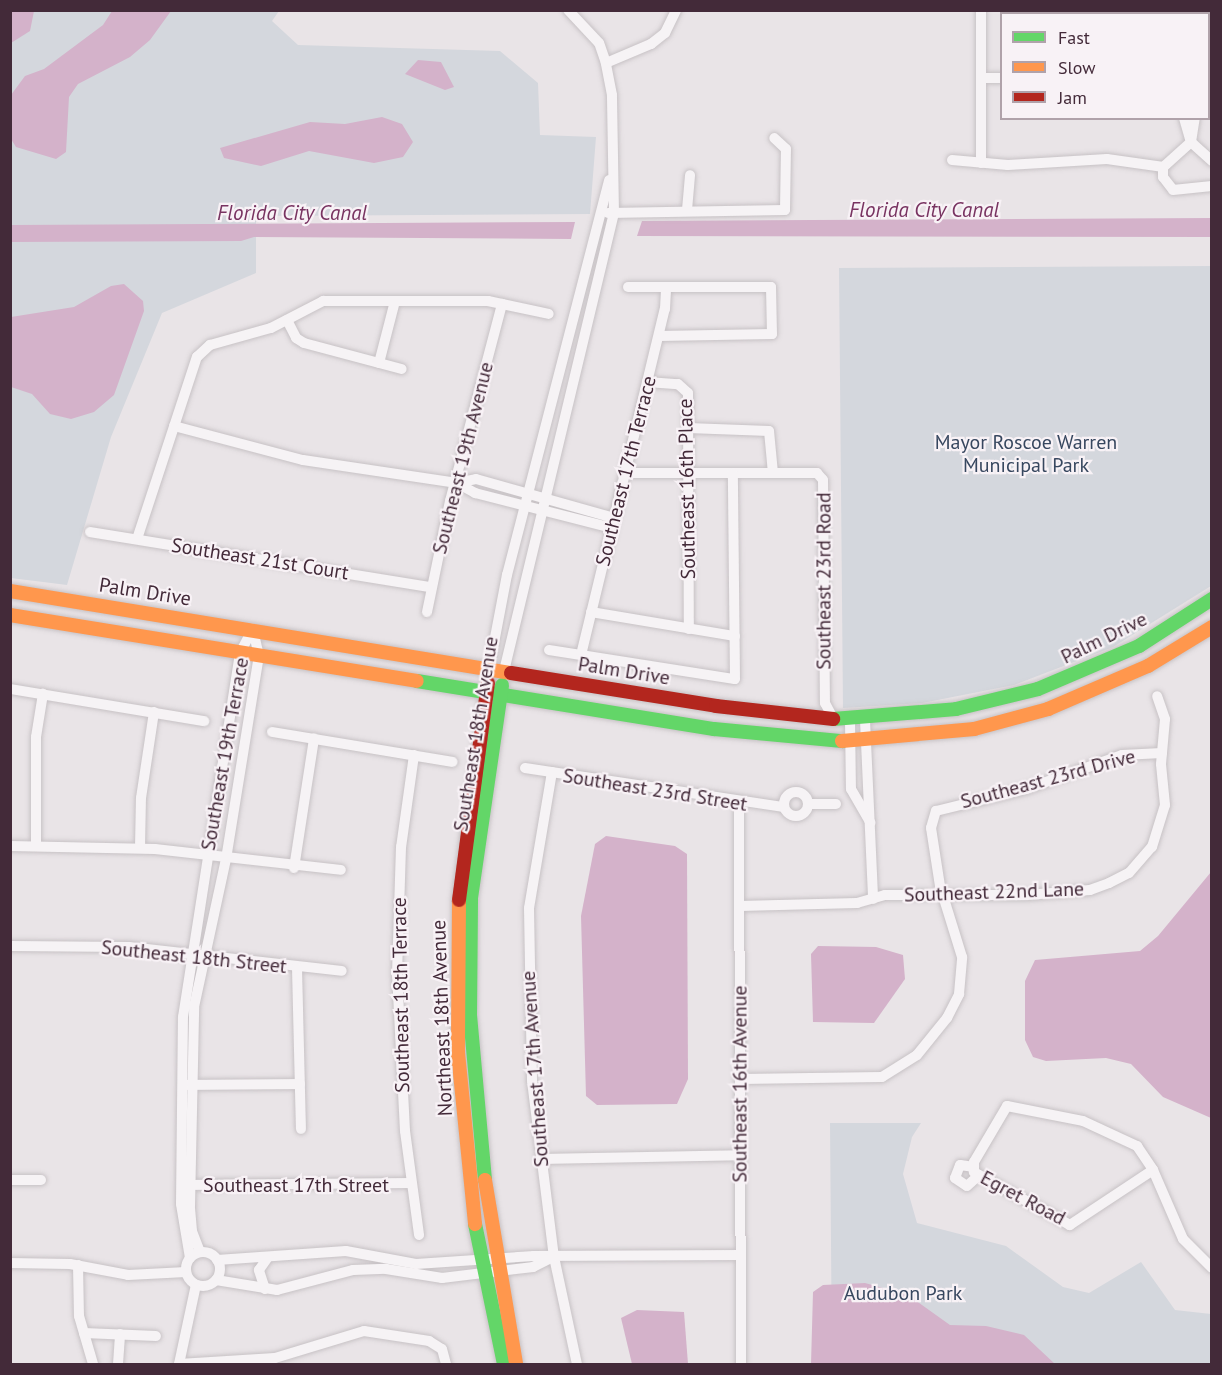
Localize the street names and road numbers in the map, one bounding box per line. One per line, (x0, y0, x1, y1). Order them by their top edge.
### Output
street label: Southeast 19th Avenue (427, 359, 499, 557)
street label: Southeast 17th Terrace (591, 373, 661, 569)
street label: Southeast 16th Place (673, 398, 701, 580)
street label: Southeast 23rd Road (812, 492, 836, 670)
street label: Southeast 21st Court (170, 533, 350, 585)
street label: Palm Drive (97, 573, 193, 611)
street label: Palm Drive (1057, 607, 1151, 669)
street label: Southeast 18th Avenue (449, 634, 503, 834)
street label: Palm Drive (576, 652, 672, 690)
street label: Southeast 19th Terrace (196, 655, 254, 853)
street label: Southeast 23rd Drive (958, 744, 1138, 814)
street label: Southeast 23rd Street (561, 764, 749, 816)
street label: Southeast 22nd Lane (904, 877, 1084, 907)
street label: Southeast 18th Terrace (387, 897, 415, 1093)
street label: Northeast 18th Avenue (427, 919, 457, 1117)
street label: Southeast 18th Street (100, 935, 288, 979)
street label: Southeast 17th Avenue (516, 970, 554, 1168)
street label: Southeast 16th Avenue (728, 985, 752, 1183)
street label: Egret Road (976, 1166, 1070, 1230)
street label: Southeast 17th Street (203, 1173, 389, 1197)

